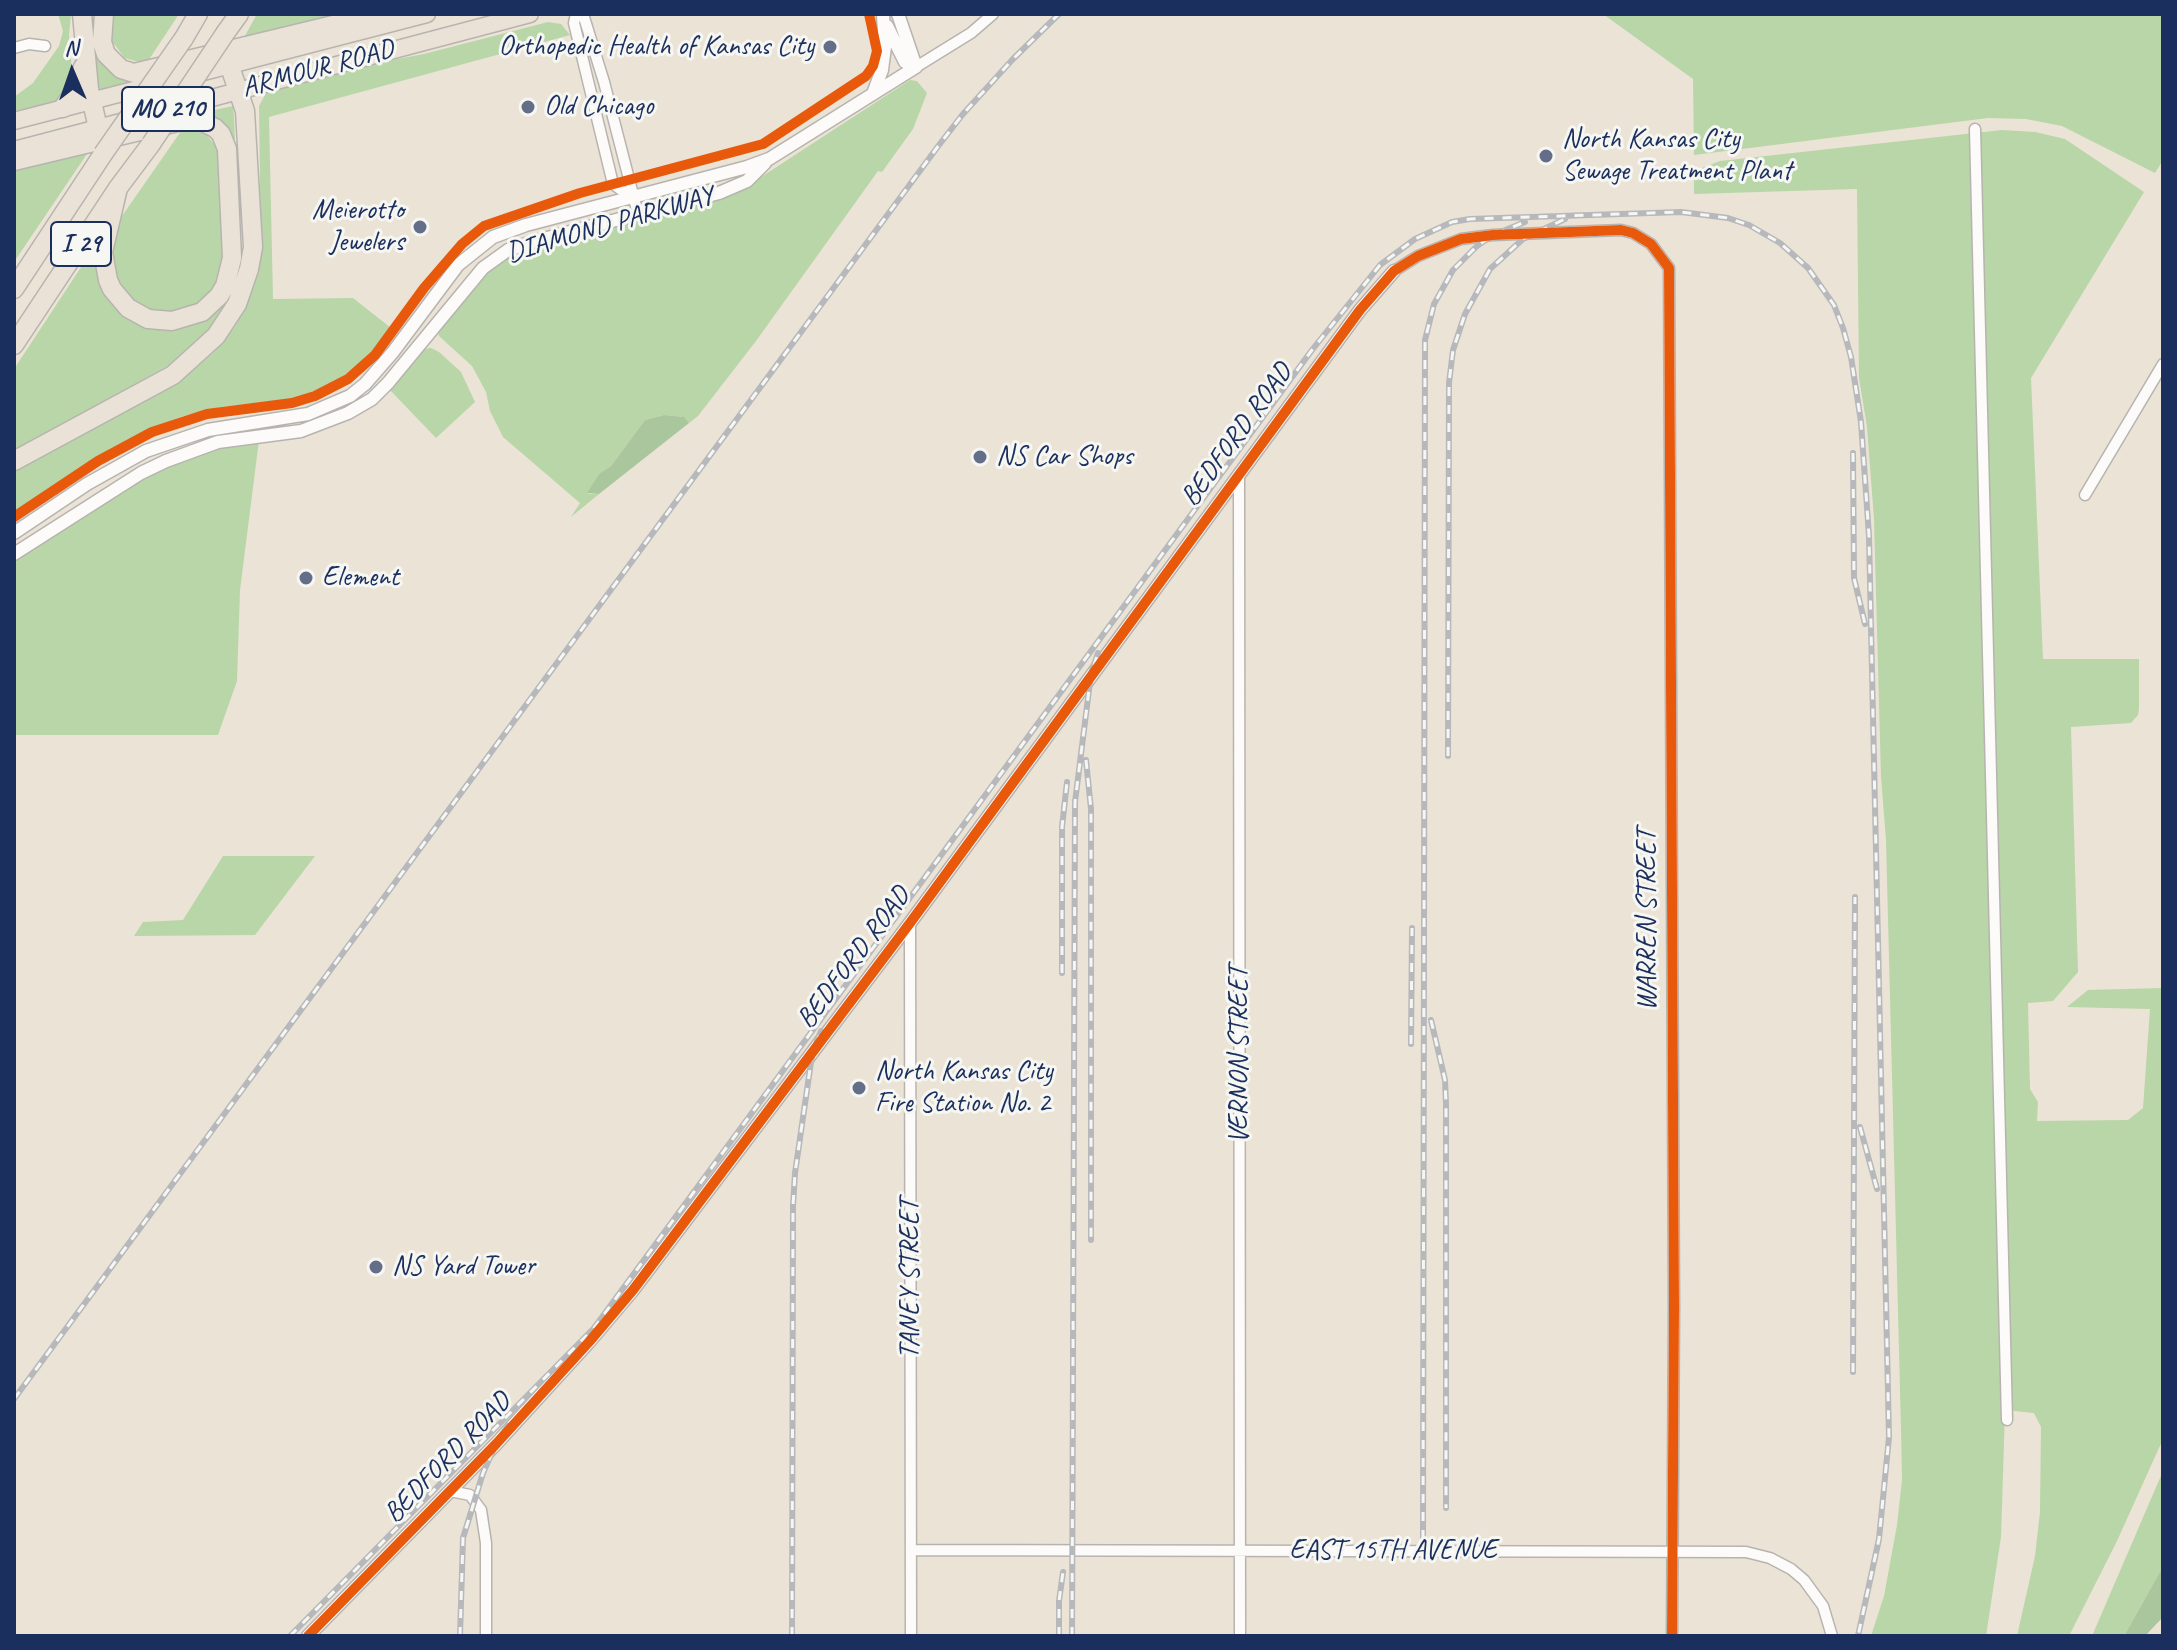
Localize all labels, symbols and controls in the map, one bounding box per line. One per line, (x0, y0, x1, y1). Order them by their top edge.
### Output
place label: Orthopedic Health of Kansas City (499, 30, 814, 64)
north arrow (32, 32, 112, 112)
street label: ARMOUR ROAD (238, 33, 398, 105)
text: N (64, 34, 78, 62)
marker: Orthopedic Health of Kansas City (821, 38, 839, 56)
road number: MO 210 (122, 87, 214, 131)
place label: Old Chicago (544, 90, 653, 124)
marker: Old Chicago (519, 98, 537, 116)
place label: North Kansas City Sewage Treatment Plant (1562, 123, 1791, 189)
marker: North Kansas City Sewage Treatment Plant (1537, 147, 1555, 165)
street label: DIAMOND PARKWAY (503, 179, 717, 271)
place label: Meierotto Jewelers (312, 194, 404, 260)
marker: Meierotto Jewelers (411, 218, 429, 236)
road number: I 29 (51, 222, 111, 266)
street label: BEDFORD ROAD (1174, 357, 1300, 513)
place label: NS Car Shops (996, 440, 1133, 474)
marker: NS Car Shops (971, 448, 989, 466)
place label: Element (322, 561, 399, 595)
marker: Element (297, 569, 315, 587)
street label: WARREN STREET (1631, 829, 1665, 1011)
street label: BEDFORD ROAD (790, 881, 918, 1035)
street label: VERNON STREET (1223, 966, 1257, 1144)
place label: North Kansas City Fire Station No. 2 (875, 1055, 1053, 1121)
marker: North Kansas City Fire Station No. 2 (850, 1079, 868, 1097)
street label: TANEY STREET (894, 1199, 928, 1359)
place label: NS Yard Tower (392, 1250, 535, 1284)
marker: NS Yard Tower (367, 1258, 385, 1276)
street label: BEDFORD ROAD (377, 1386, 519, 1530)
street label: EAST 15TH AVENUE (1289, 1534, 1497, 1568)

